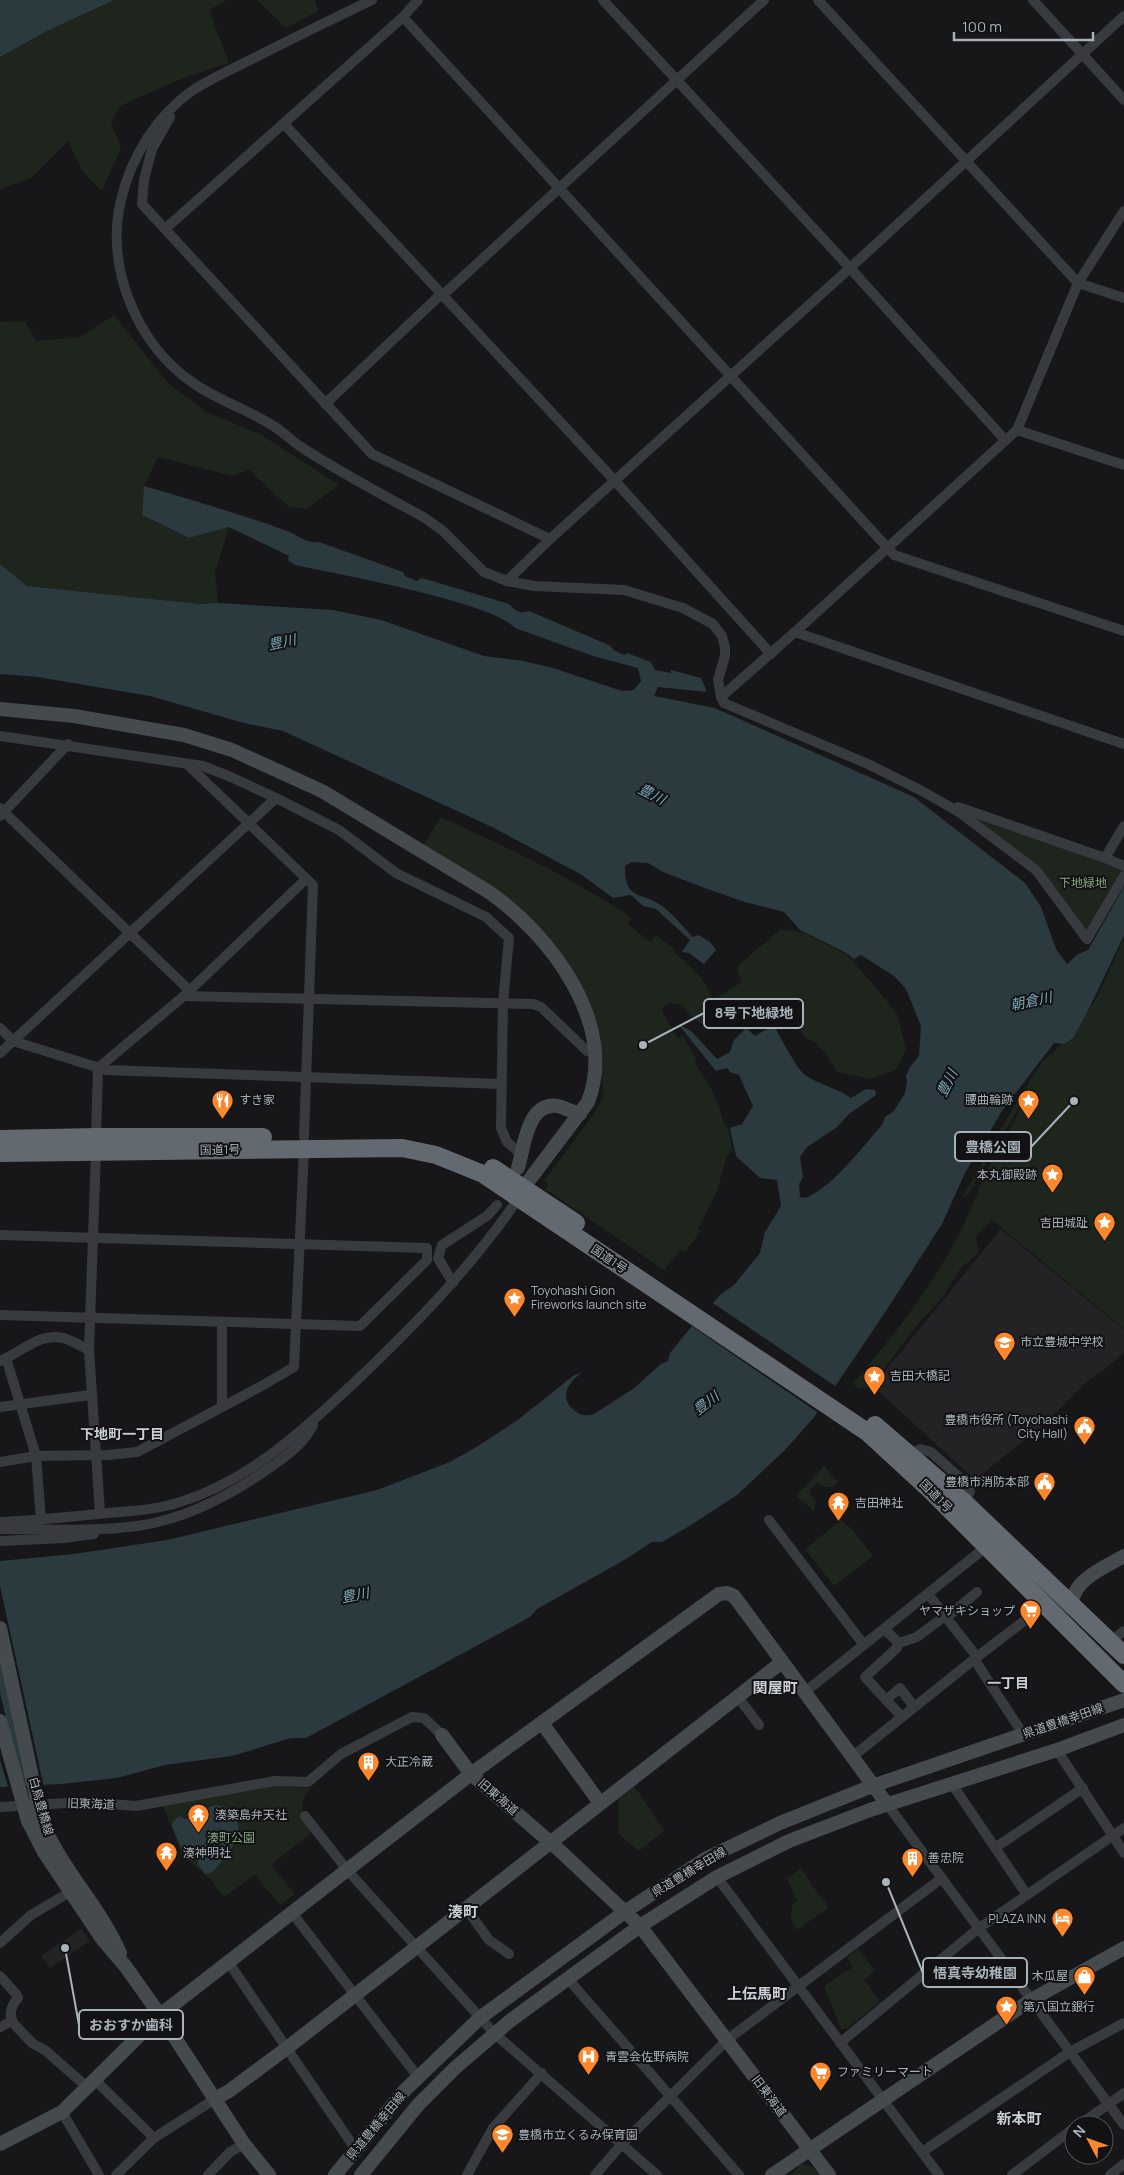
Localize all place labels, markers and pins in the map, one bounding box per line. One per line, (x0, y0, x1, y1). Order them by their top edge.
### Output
callout: 8号下地緑地 (704, 999, 803, 1028)
restaurant icon: すき家 (211, 1088, 235, 1119)
place icon: 腰曲輪跡 (1017, 1088, 1041, 1119)
place label: すき家 (239, 1091, 275, 1108)
place label: 腰曲輪跡 (965, 1091, 1013, 1108)
callout: 豊橋公園 (955, 1132, 1031, 1161)
place icon: 本丸御殿跡 (1041, 1163, 1065, 1194)
place label: 本丸御殿跡 (977, 1166, 1037, 1183)
place icon: 吉田城趾 (1092, 1211, 1116, 1242)
place label: 吉田城趾 (1040, 1214, 1088, 1231)
place label: Toyohashi Gion Fireworks launch site (531, 1282, 646, 1313)
place icon: Toyohashi Gion Fireworks launch site (503, 1286, 527, 1317)
school or university icon: 市立豊城中学校 (992, 1330, 1016, 1361)
place label: 市立豊城中学校 (1020, 1333, 1104, 1350)
place icon: 吉田大橋記 (862, 1364, 886, 1395)
place label: 吉田大橋記 (890, 1367, 950, 1384)
place label: 豊橋市役所 (Toyohashi City Hall) (944, 1411, 1068, 1442)
public building icon: 豊橋市役所 (Toyohashi City Hall) (1072, 1415, 1096, 1446)
public building icon: 豊橋市消防本部 (1033, 1470, 1057, 1501)
place label: 豊橋市消防本部 (945, 1473, 1029, 1490)
temple icon: 吉田神社 (827, 1491, 851, 1522)
place label: 吉田神社 (855, 1494, 903, 1511)
supermarket icon: ヤマザキショップ (1019, 1599, 1043, 1630)
place label: ヤマザキショップ (919, 1602, 1015, 1619)
building icon: 大正冷蔵 (357, 1750, 381, 1781)
place label: 大正冷蔵 (385, 1753, 433, 1770)
temple icon: 湊築島弁天社 (187, 1803, 211, 1834)
place label: 湊築島弁天社 (215, 1806, 287, 1823)
temple icon: 湊神明社 (155, 1841, 179, 1872)
place label: 湊神明社 (183, 1844, 231, 1861)
building icon: 善忠院 (900, 1846, 924, 1877)
place label: 善忠院 (928, 1849, 964, 1866)
hotel icon: PLAZA INN (1050, 1907, 1074, 1938)
place label: PLAZA INN (988, 1910, 1046, 1927)
callout: 悟真寺幼稚園 (923, 1958, 1027, 1987)
shop icon: 木瓜屋 (1072, 1964, 1096, 1995)
place label: 木瓜屋 (1032, 1967, 1068, 1984)
place icon: 第八国立銀行 (995, 1995, 1019, 2026)
place label: 第八国立銀行 (1023, 1998, 1095, 2015)
callout: おおすか歯科 (79, 2010, 183, 2039)
hospital icon: 青雲会佐野病院 (577, 2045, 601, 2076)
place label: 青雲会佐野病院 (605, 2048, 689, 2065)
supermarket icon: ファミリーマート (809, 2060, 833, 2091)
place label: ファミリーマート (837, 2063, 933, 2080)
school or university icon: 豊橋市立くるみ保育園 (490, 2123, 514, 2154)
place label: 豊橋市立くるみ保育園 (518, 2126, 638, 2143)

